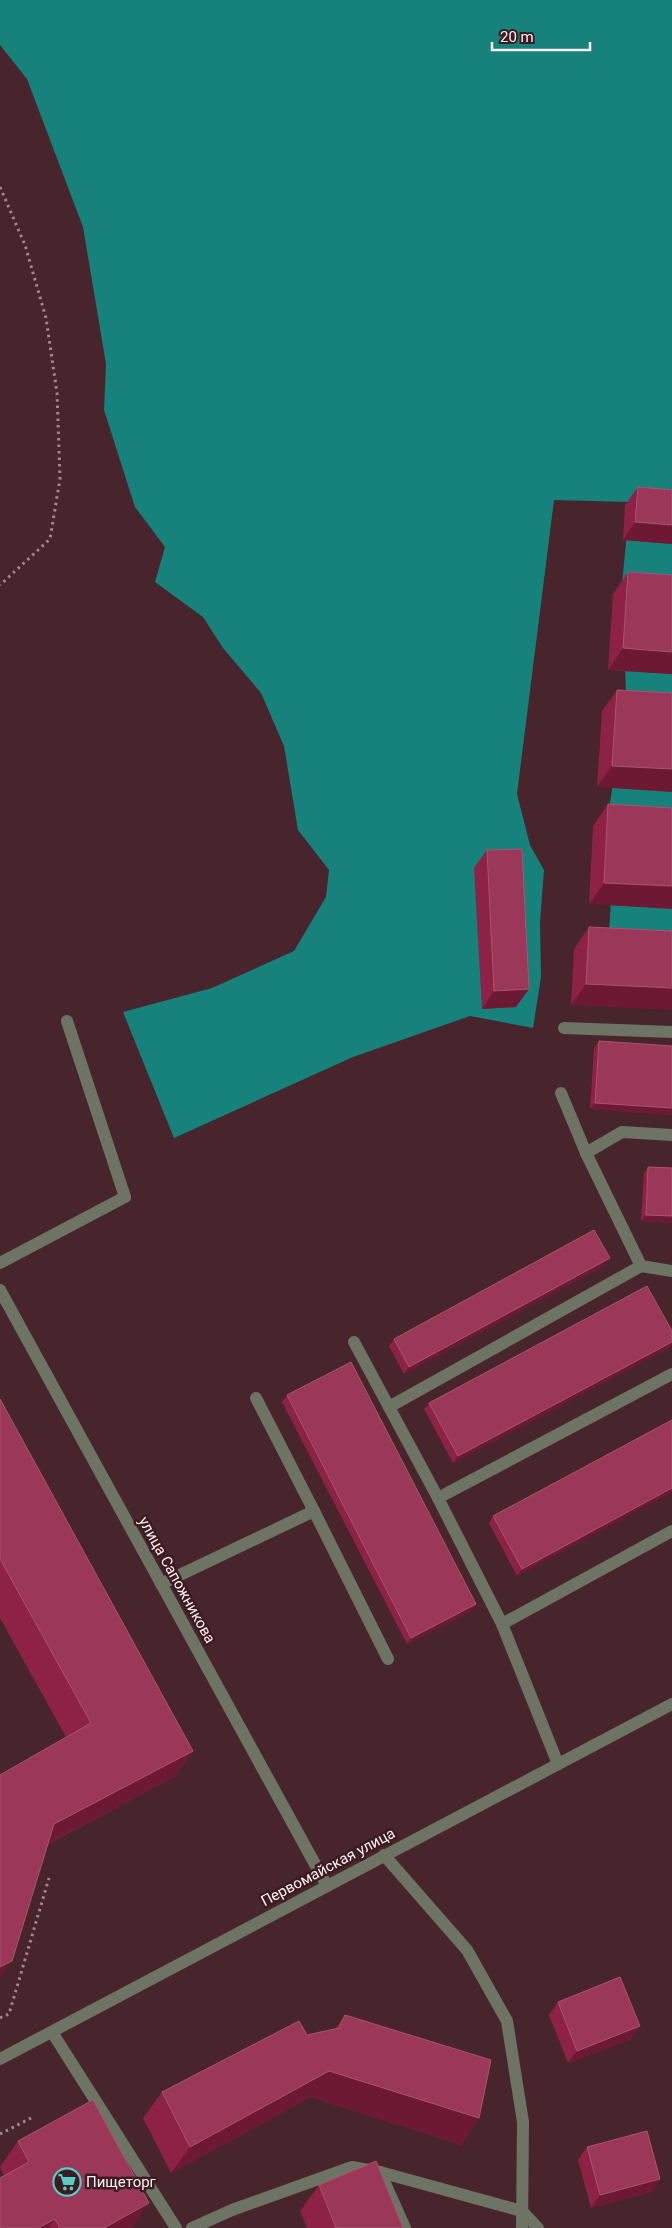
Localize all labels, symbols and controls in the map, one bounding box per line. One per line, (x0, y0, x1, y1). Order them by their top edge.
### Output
scale bar (492, 20, 590, 52)
text: 20 m (500, 28, 534, 46)
street label: улица Сапожникова (135, 1514, 219, 1646)
street label: Первомайская улица (258, 1824, 398, 1910)
supermarket icon: Пищеторг (52, 2167, 82, 2197)
place label: Пищеторг (86, 2173, 157, 2191)

